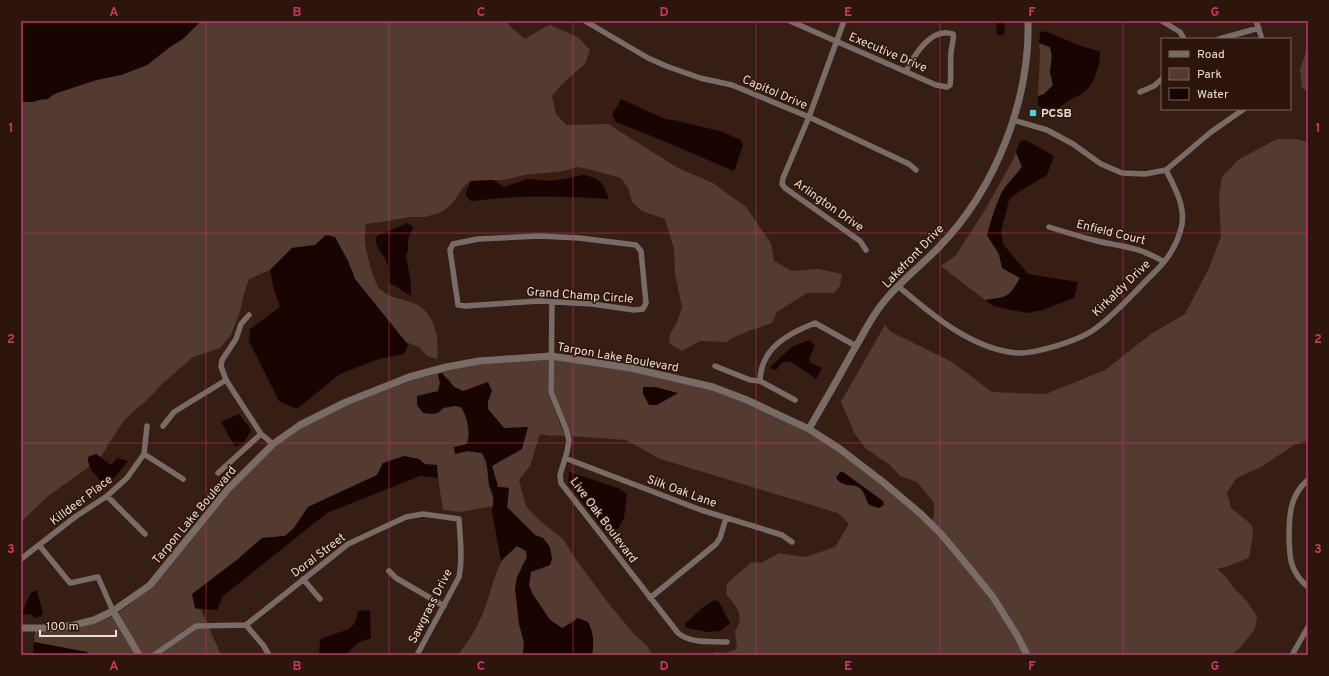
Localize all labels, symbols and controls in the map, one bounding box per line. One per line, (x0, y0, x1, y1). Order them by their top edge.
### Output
text: A (109, 5, 119, 21)
text: B (293, 5, 302, 21)
text: C (477, 5, 485, 21)
text: D (659, 5, 669, 21)
text: E (844, 5, 852, 21)
text: F (1028, 5, 1036, 21)
text: G (1211, 5, 1220, 21)
street label: Executive Drive (846, 29, 929, 77)
legend (1161, 38, 1291, 110)
text: Road (1197, 47, 1225, 63)
text: Park (1197, 67, 1222, 83)
street label: Capitol Drive (739, 72, 810, 114)
text: Water (1197, 87, 1229, 103)
place label: PCSB (1041, 106, 1072, 122)
marker: PCSB (1028, 108, 1038, 118)
text: 1 (8, 121, 14, 137)
text: 1 (1315, 121, 1321, 137)
street label: Arlington Drive (790, 176, 866, 236)
street label: Enfield Court (1074, 217, 1147, 249)
street label: Lakefront Drive (879, 221, 948, 292)
street label: Kirkaldy Drive (1089, 257, 1154, 321)
street label: Grand Champ Circle (526, 284, 634, 308)
text: 2 (7, 332, 15, 348)
text: 2 (1314, 332, 1322, 348)
street label: Tarpon Lake Boulevard (556, 339, 680, 377)
street label: Tarpon Lake Boulevard (149, 463, 240, 568)
street label: Killdeer Place (47, 472, 116, 530)
street label: Silk Oak Lane (645, 472, 719, 512)
street label: Live Oak Boulevard (566, 474, 641, 567)
street label: Doral Street (288, 530, 349, 582)
text: 3 (7, 542, 15, 558)
text: 3 (1314, 542, 1322, 558)
street label: Sawgrass Drive (405, 566, 457, 647)
scale bar (40, 612, 116, 638)
text: 100 m (46, 619, 79, 635)
text: A (109, 659, 119, 675)
text: B (293, 659, 302, 675)
text: C (477, 659, 485, 675)
text: D (659, 659, 669, 675)
text: E (844, 659, 852, 675)
text: F (1028, 659, 1036, 675)
text: G (1211, 659, 1220, 675)

